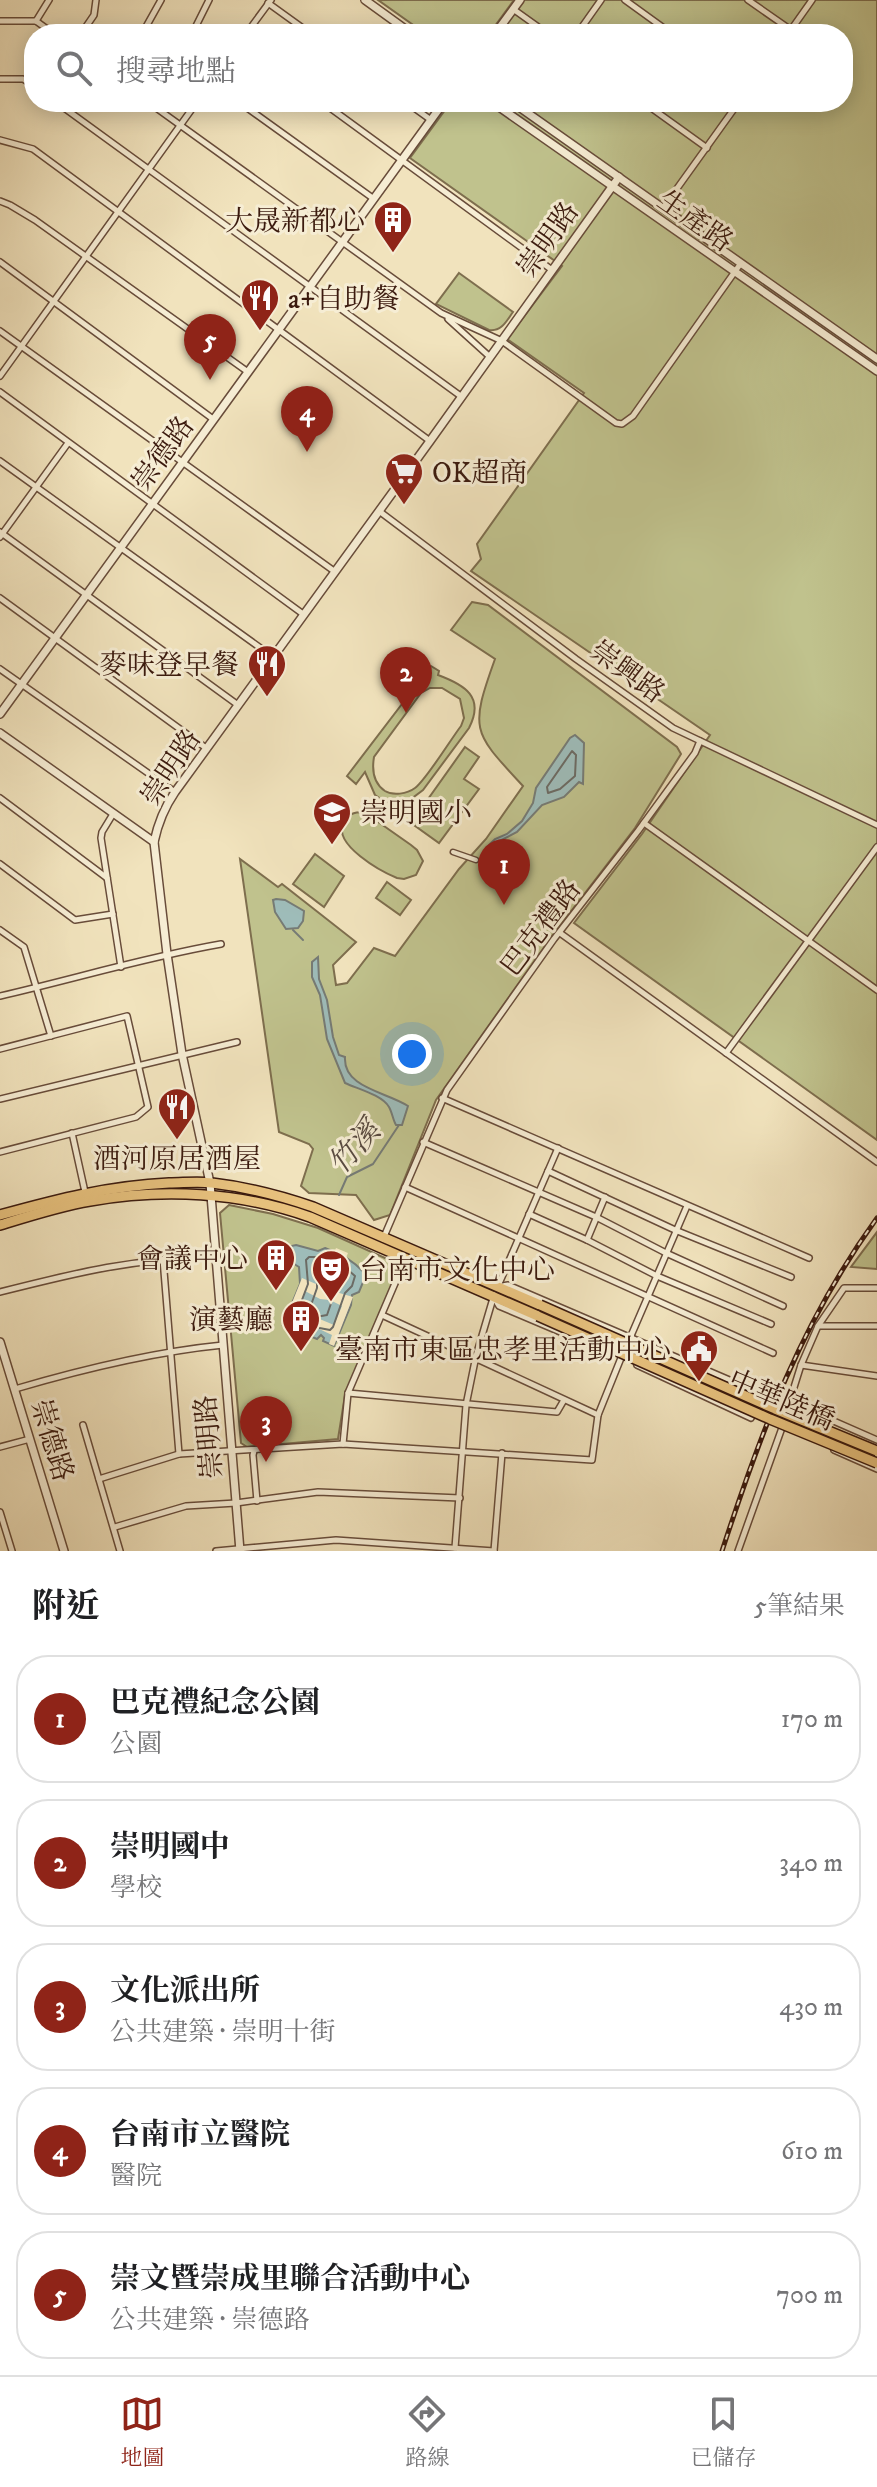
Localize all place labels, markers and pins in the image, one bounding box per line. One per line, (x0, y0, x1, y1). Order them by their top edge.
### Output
building icon: 大晟新都心 (372, 199, 414, 254)
place label: 大晟新都心 (225, 204, 365, 239)
restaurant icon: a+自助餐 (239, 277, 281, 332)
place label: a+自助餐 (288, 282, 400, 317)
pin: 5 (184, 314, 236, 380)
pin: 4 (281, 386, 333, 452)
supermarket icon: OK超商 (383, 451, 425, 506)
place label: OK超商 (432, 456, 527, 491)
restaurant icon: 麥味登早餐 (246, 643, 288, 698)
pin: 2 (380, 647, 432, 713)
place label: 麥味登早餐 (99, 648, 239, 683)
school or university icon: 崇明國小 (311, 791, 353, 846)
place label: 崇明國小 (360, 796, 472, 831)
pin: 1 (478, 839, 530, 905)
restaurant icon: 酒河原居酒屋 (156, 1086, 198, 1141)
place label: 酒河原居酒屋 (93, 1142, 261, 1177)
building icon: 會議中心 (255, 1237, 297, 1292)
place label: 會議中心 (136, 1242, 248, 1277)
theatre icon: 台南市文化中心 (310, 1248, 352, 1303)
place label: 台南市文化中心 (359, 1253, 555, 1288)
building icon: 演藝廳 (280, 1298, 322, 1353)
place label: 演藝廳 (189, 1303, 273, 1338)
public building icon: 臺南市東區忠孝里活動中心 (678, 1328, 720, 1383)
place label: 臺南市東區忠孝里活動中心 (335, 1333, 671, 1368)
pin: 3 (240, 1396, 292, 1462)

